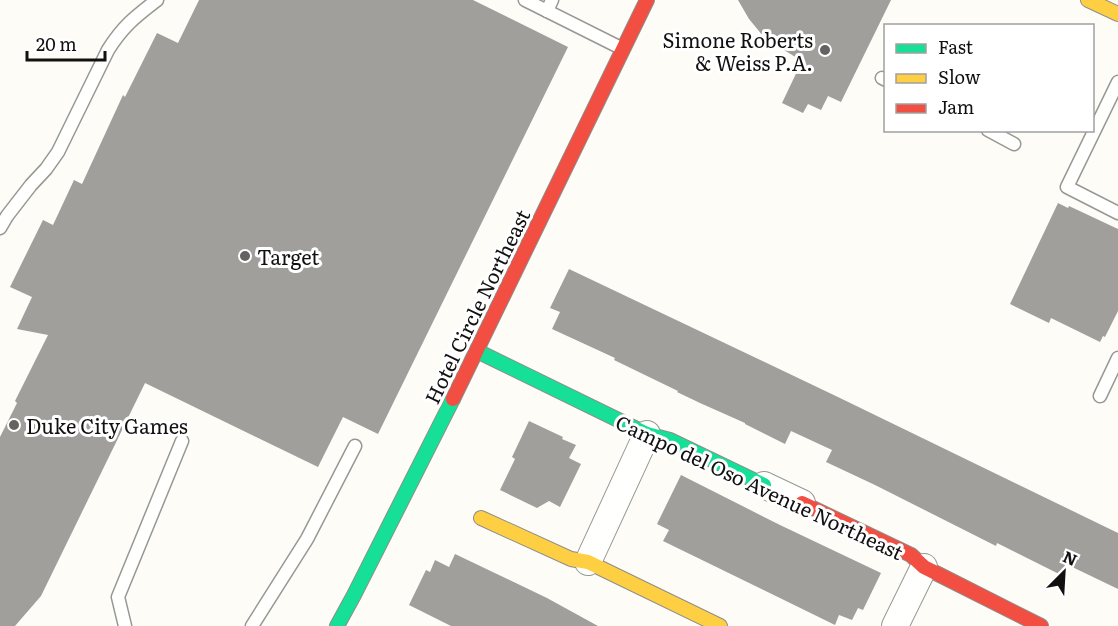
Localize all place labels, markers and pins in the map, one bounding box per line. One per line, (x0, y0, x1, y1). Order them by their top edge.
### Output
place label: Simone Roberts & Weiss P.A. (663, 24, 813, 77)
marker: Simone Roberts & Weiss P.A. (818, 43, 832, 57)
place label: Target (257, 241, 319, 271)
marker: Target (238, 249, 252, 263)
place label: Duke City Games (26, 410, 188, 440)
marker: Duke City Games (7, 418, 21, 432)

